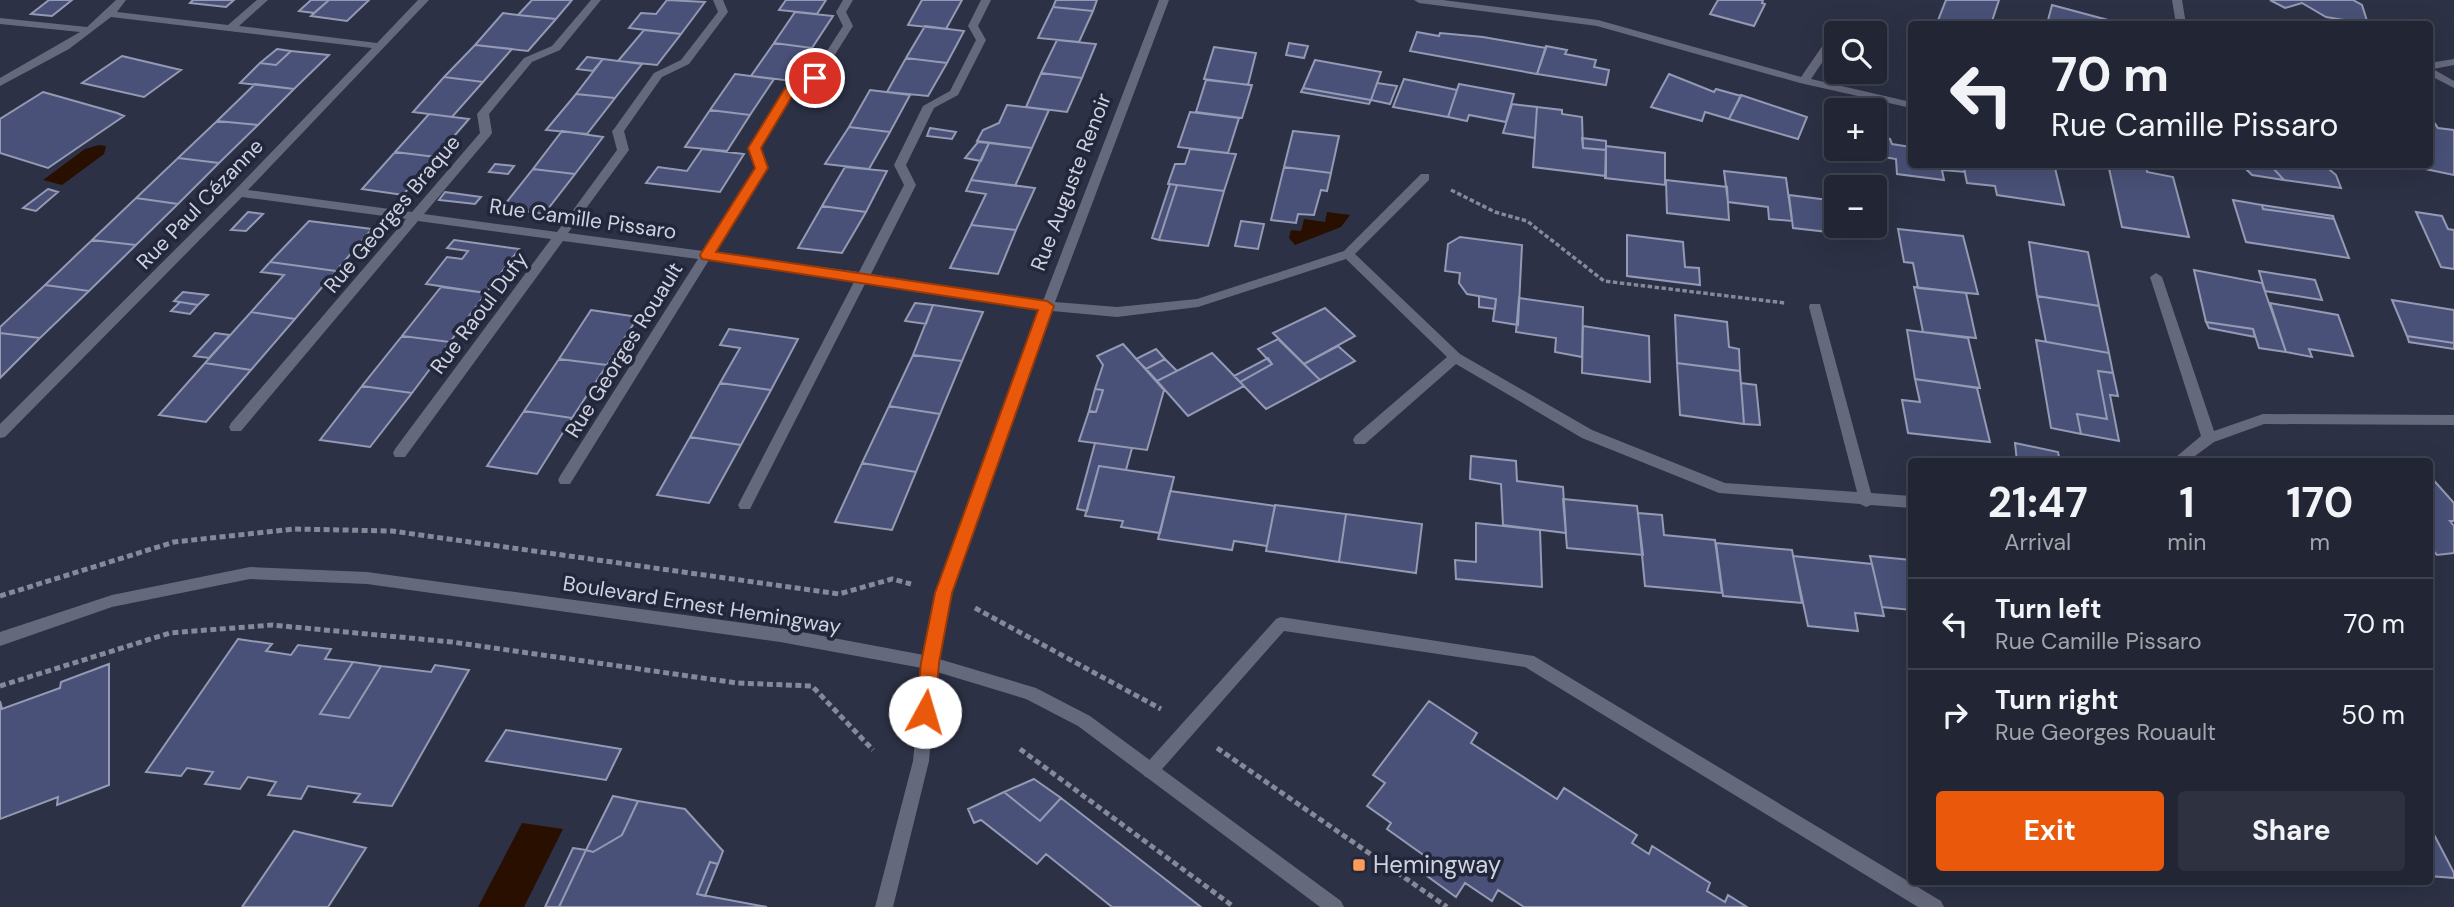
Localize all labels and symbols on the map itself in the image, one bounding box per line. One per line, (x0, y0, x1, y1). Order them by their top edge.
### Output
pin (785, 48, 845, 108)
street label: Rue Auguste Renoir (1024, 89, 1118, 275)
street label: Rue Georges Braque (318, 129, 466, 299)
street label: Rue Paul Cézanne (130, 133, 270, 275)
street label: Rue Camille Pissaro (488, 192, 678, 246)
street label: Rue Raoul Dufy (424, 246, 534, 380)
street label: Rue Georges Rouault (559, 257, 689, 443)
street label: Boulevard Ernest Hemingway (561, 569, 843, 641)
position arrow (888, 675, 962, 749)
place label: Hemingway (1373, 849, 1501, 880)
marker: Hemingway (1351, 857, 1367, 873)

